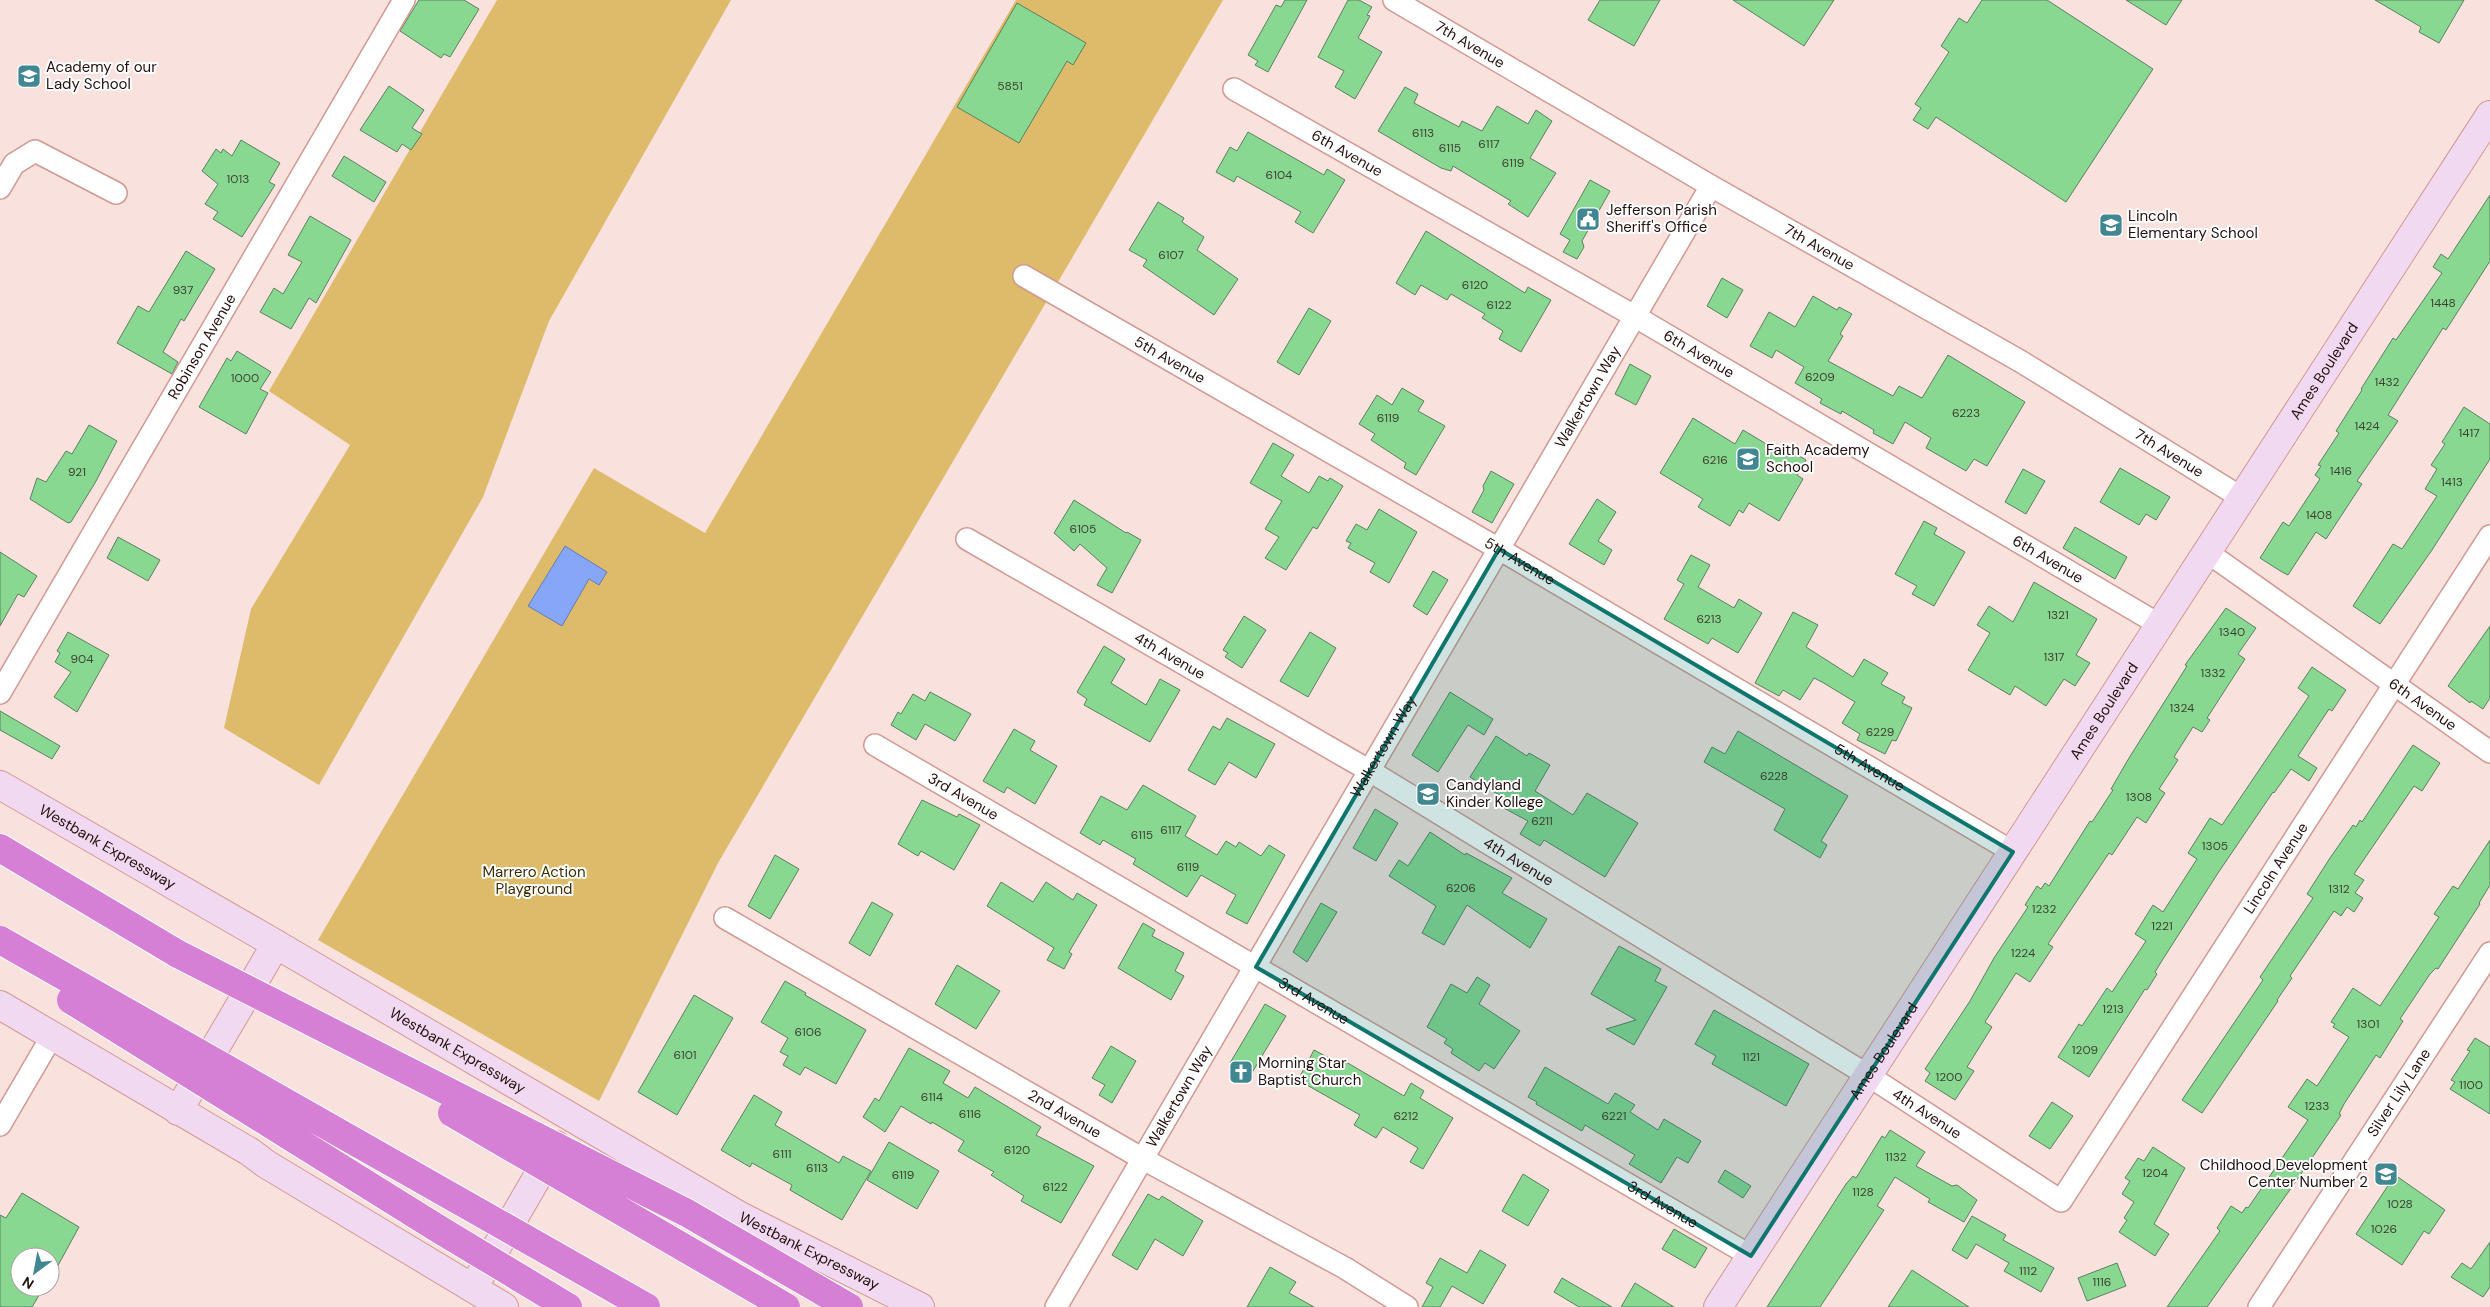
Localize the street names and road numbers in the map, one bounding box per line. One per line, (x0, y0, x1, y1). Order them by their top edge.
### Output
street label: 7th Avenue (1431, 16, 1508, 73)
street label: 6th Avenue (1308, 125, 1386, 181)
street label: 7th Avenue (1781, 220, 1858, 275)
street label: Robinson Avenue (163, 290, 241, 403)
street label: Ames Boulevard (2285, 319, 2363, 424)
street label: 6th Avenue (1660, 325, 1738, 383)
street label: 5th Avenue (1131, 331, 1209, 388)
street label: Walkertown Way (1550, 342, 1626, 452)
street label: 7th Avenue (2131, 424, 2207, 482)
street label: 6th Avenue (2009, 531, 2087, 588)
street label: 5th Avenue (1481, 533, 1559, 590)
street label: 4th Avenue (1131, 627, 1209, 684)
street label: Ames Boulevard (2065, 659, 2143, 763)
street label: 6th Avenue (2385, 673, 2461, 735)
street label: Walkertown Way (1346, 691, 1421, 801)
street label: 5th Avenue (1831, 739, 1909, 796)
street label: 3rd Avenue (924, 768, 1002, 825)
street label: Westbank Expressway (36, 800, 180, 894)
street label: Lincoln Avenue (2239, 819, 2312, 918)
street label: 4th Avenue (1480, 833, 1557, 891)
street label: 3rd Avenue (1275, 973, 1353, 1029)
street label: Ames Boulevard (1845, 999, 1923, 1103)
street label: Westbank Expressway (386, 1003, 530, 1099)
street label: Walkertown Way (1141, 1041, 1217, 1151)
street label: Silver Lily Lane (2363, 1045, 2435, 1141)
street label: 4th Avenue (1889, 1084, 1965, 1144)
street label: 2nd Avenue (1024, 1085, 1105, 1143)
street label: 3rd Avenue (1624, 1176, 1702, 1233)
street label: Westbank Expressway (736, 1207, 883, 1295)

